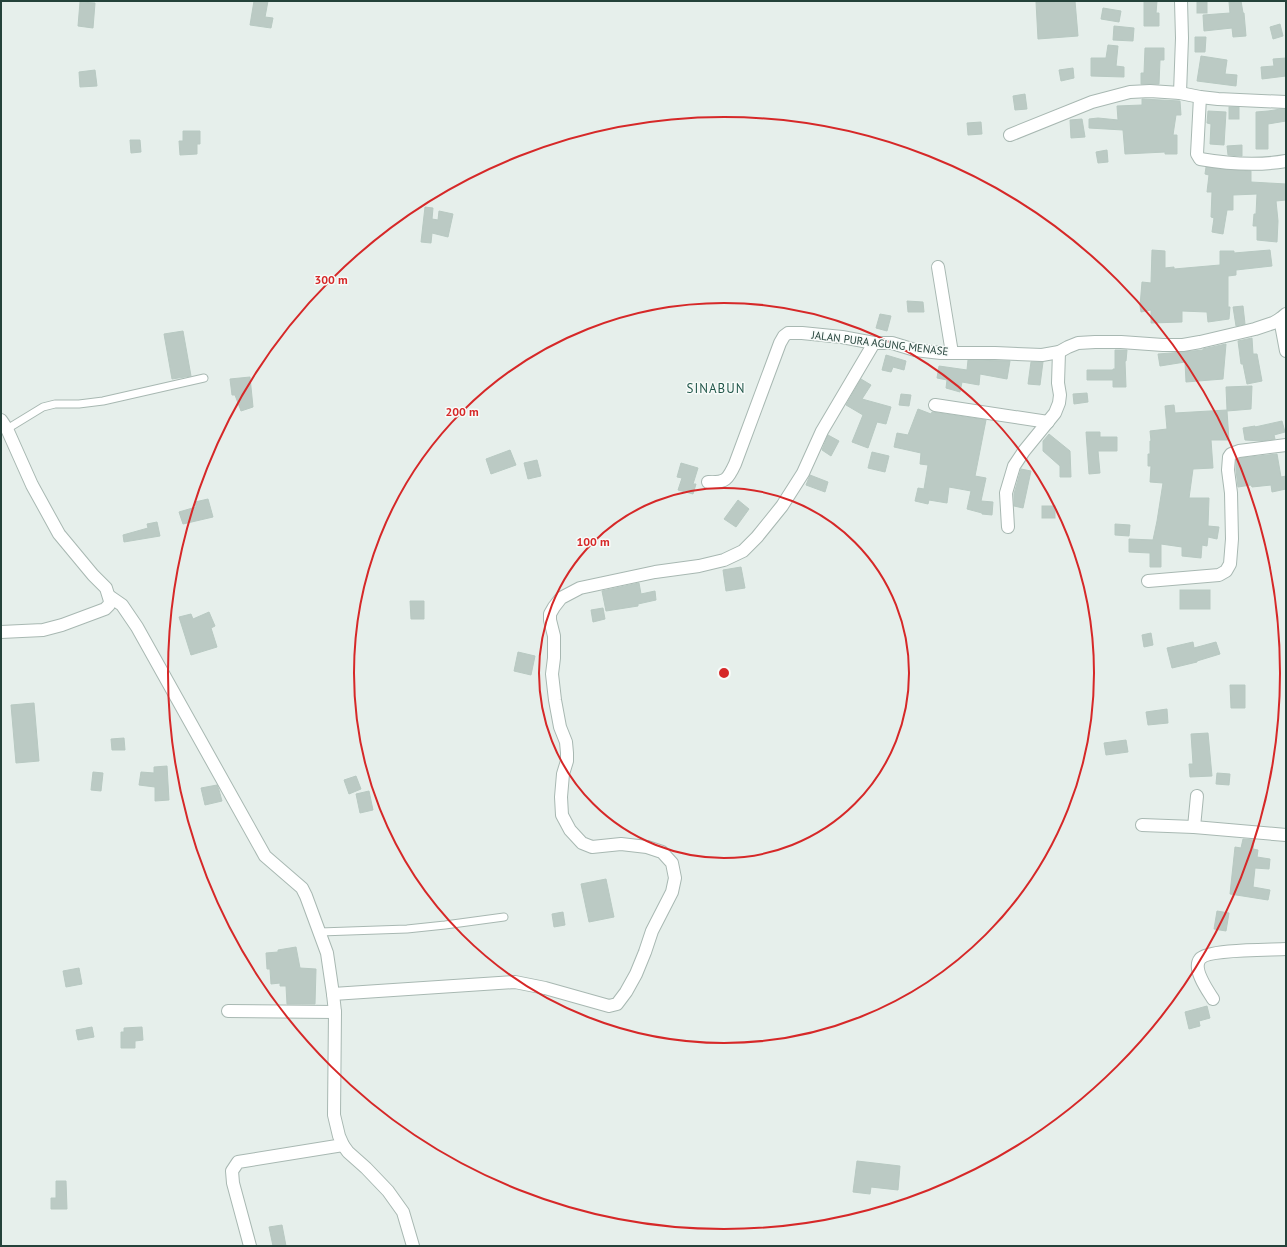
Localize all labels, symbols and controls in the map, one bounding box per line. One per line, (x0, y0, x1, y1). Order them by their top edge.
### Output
text: 300 m (314, 272, 348, 287)
street label: JALAN PURA AGUNG MENASE (810, 328, 949, 358)
district label: SINABUN (687, 380, 745, 397)
text: 200 m (445, 404, 479, 419)
text: 100 m (576, 534, 610, 549)
centre of rings (717, 666, 731, 680)

